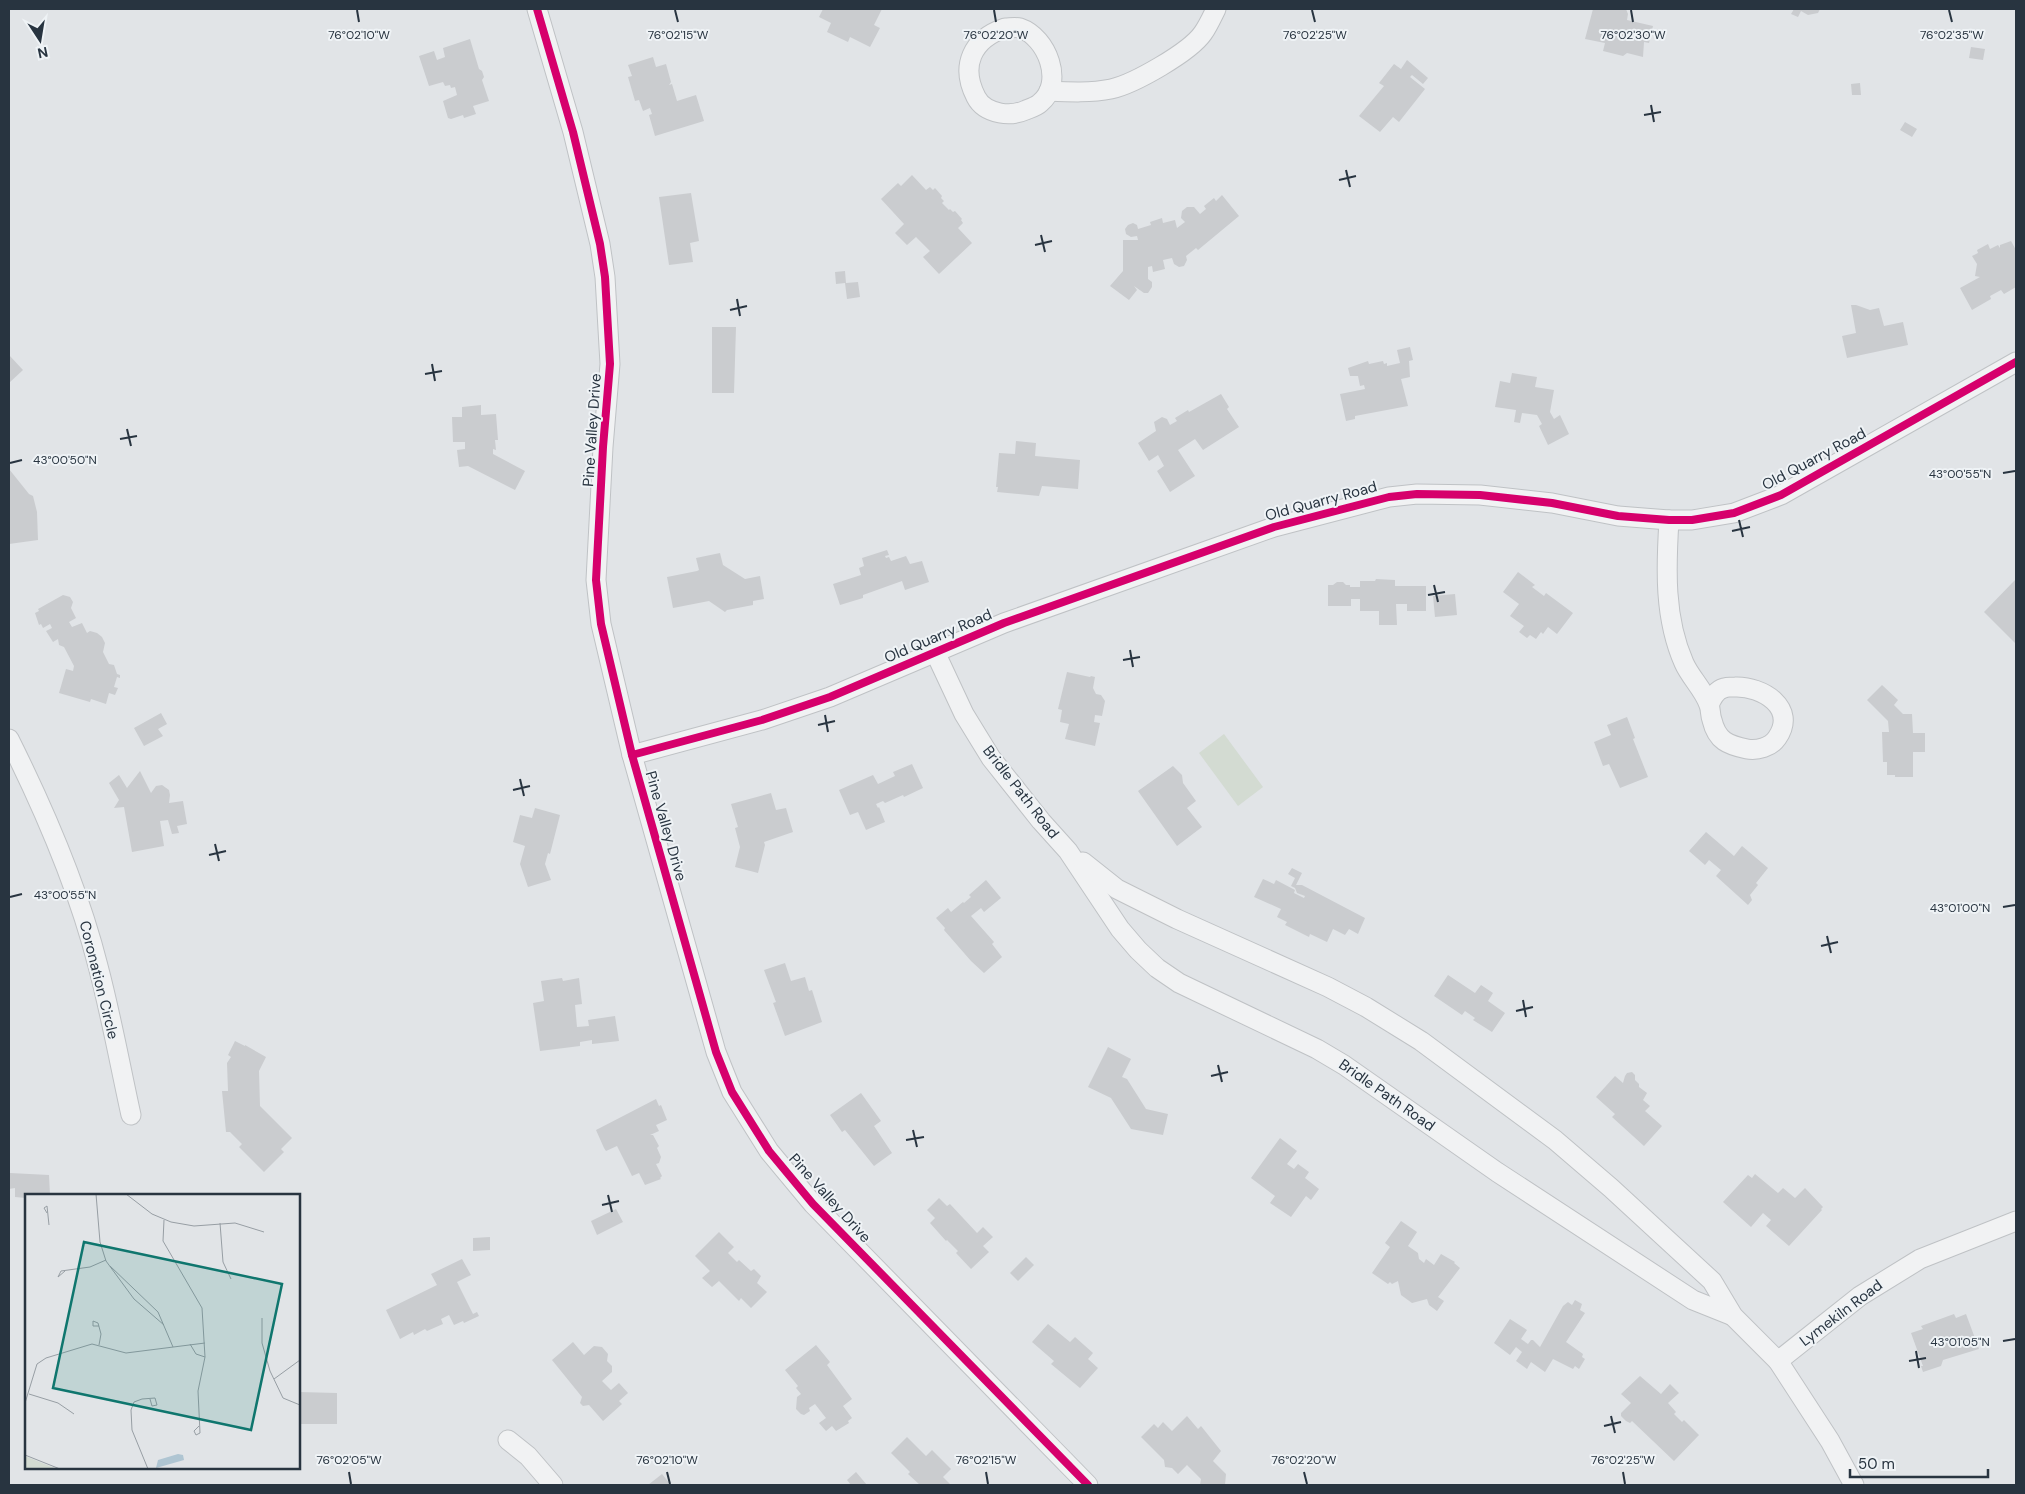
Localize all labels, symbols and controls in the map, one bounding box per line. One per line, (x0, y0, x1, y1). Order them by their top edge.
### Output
north arrow (15, 15, 65, 65)
text: 76°02'10"W (328, 27, 390, 43)
text: 76°02'15"W (648, 27, 709, 43)
text: 76°02'20"W (964, 27, 1029, 43)
text: 76°02'25"W (1283, 27, 1347, 43)
text: 76°02'30"W (1600, 27, 1666, 43)
text: 76°02'35"W (1920, 27, 1984, 43)
text: N (36, 43, 50, 63)
street label: Pine Valley Drive (578, 373, 606, 487)
street label: Old Quarry Road (1759, 423, 1869, 495)
text: 43°00'50"N (33, 452, 97, 468)
text: 43°00'55"N (1929, 466, 1991, 482)
street label: Old Quarry Road (1263, 476, 1379, 526)
street label: Old Quarry Road (881, 604, 995, 668)
street label: Bridle Path Road (978, 741, 1064, 843)
street label: Pine Valley Drive (641, 769, 691, 883)
text: 43°00'55"N (34, 887, 96, 903)
text: 43°01'00"N (1930, 900, 1990, 916)
street label: Coronation Circle (75, 919, 123, 1041)
street label: Bridle Path Road (1335, 1054, 1439, 1136)
street label: Pine Valley Drive (785, 1149, 875, 1247)
inset map (25, 1194, 300, 1469)
street label: Lymekiln Road (1795, 1275, 1887, 1351)
text: 43°01'05"N (1930, 1334, 1990, 1350)
scale bar (1850, 1446, 1988, 1478)
text: 76°02'05"W (316, 1452, 382, 1468)
text: 76°02'10"W (636, 1452, 698, 1468)
text: 76°02'15"W (956, 1452, 1017, 1468)
text: 76°02'20"W (1272, 1452, 1337, 1468)
text: 76°02'25"W (1591, 1452, 1655, 1468)
text: 50 m (1858, 1454, 1895, 1474)

